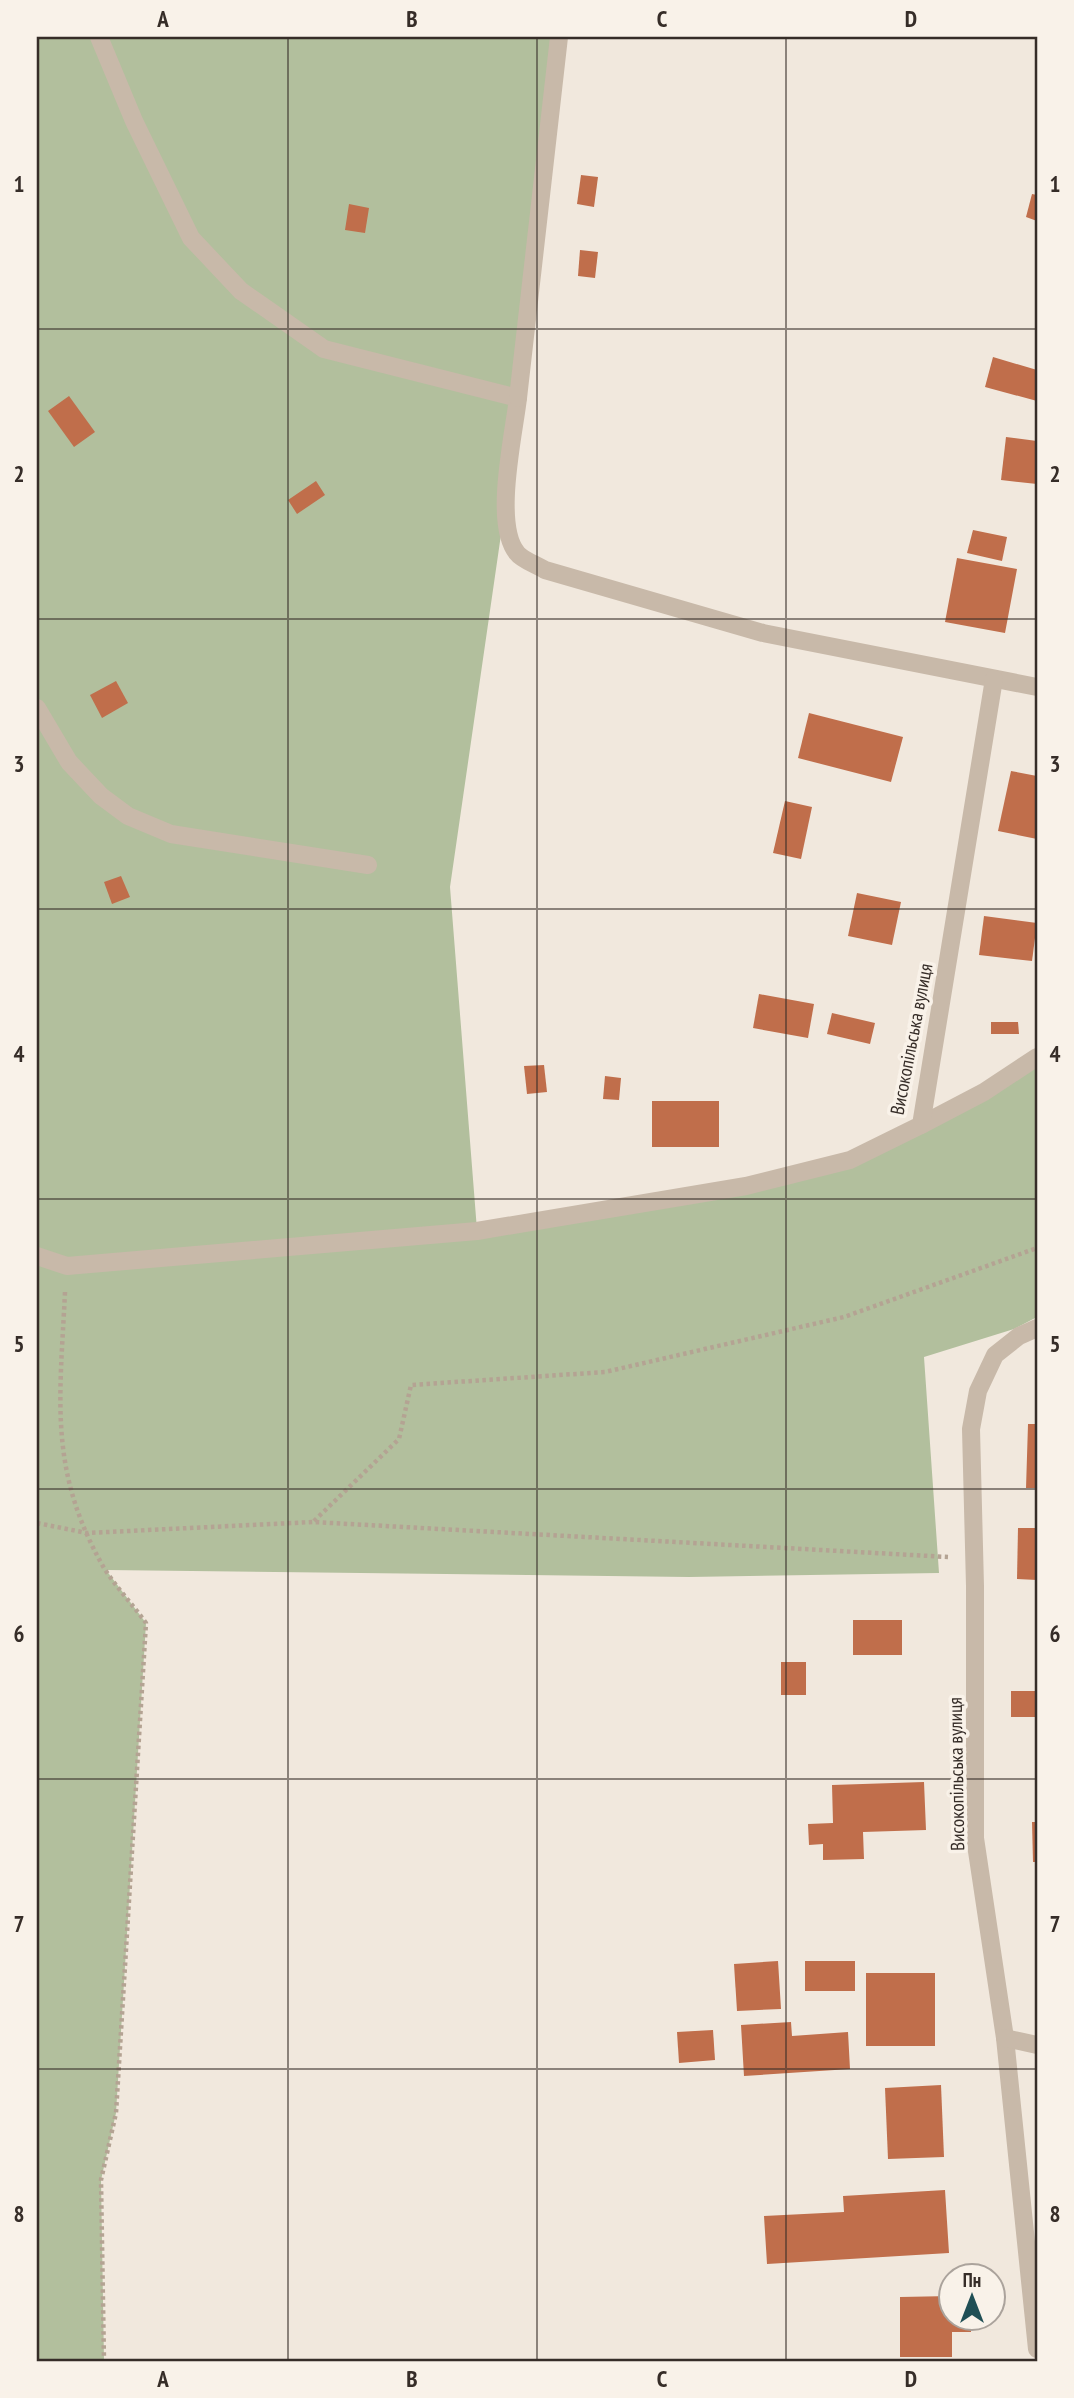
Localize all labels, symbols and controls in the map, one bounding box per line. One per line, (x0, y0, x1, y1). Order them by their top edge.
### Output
text: A (156, 4, 169, 33)
text: B (406, 4, 418, 33)
text: C (657, 4, 668, 33)
text: D (905, 4, 917, 33)
text: 1 (14, 169, 25, 198)
text: 1 (1050, 169, 1061, 198)
text: 2 (14, 459, 25, 488)
text: 2 (1050, 459, 1061, 488)
text: 3 (14, 749, 25, 778)
text: 3 (1050, 749, 1061, 778)
street label: Високопільська вулиця (885, 961, 937, 1117)
text: 4 (14, 1039, 25, 1068)
text: 4 (1050, 1039, 1061, 1068)
text: 5 (14, 1329, 25, 1358)
text: 5 (1050, 1329, 1061, 1358)
text: 6 (14, 1619, 25, 1648)
text: 6 (1050, 1619, 1061, 1648)
street label: Високопільська вулиця (943, 1697, 969, 1851)
text: 7 (14, 1909, 25, 1938)
text: 7 (1050, 1909, 1061, 1938)
text: 8 (14, 2199, 25, 2228)
text: 8 (1050, 2199, 1061, 2228)
north arrow (937, 2262, 1007, 2332)
text: Пн (963, 2268, 981, 2292)
text: A (156, 2364, 169, 2393)
text: B (406, 2364, 418, 2393)
text: C (657, 2364, 668, 2393)
text: D (905, 2364, 917, 2393)

